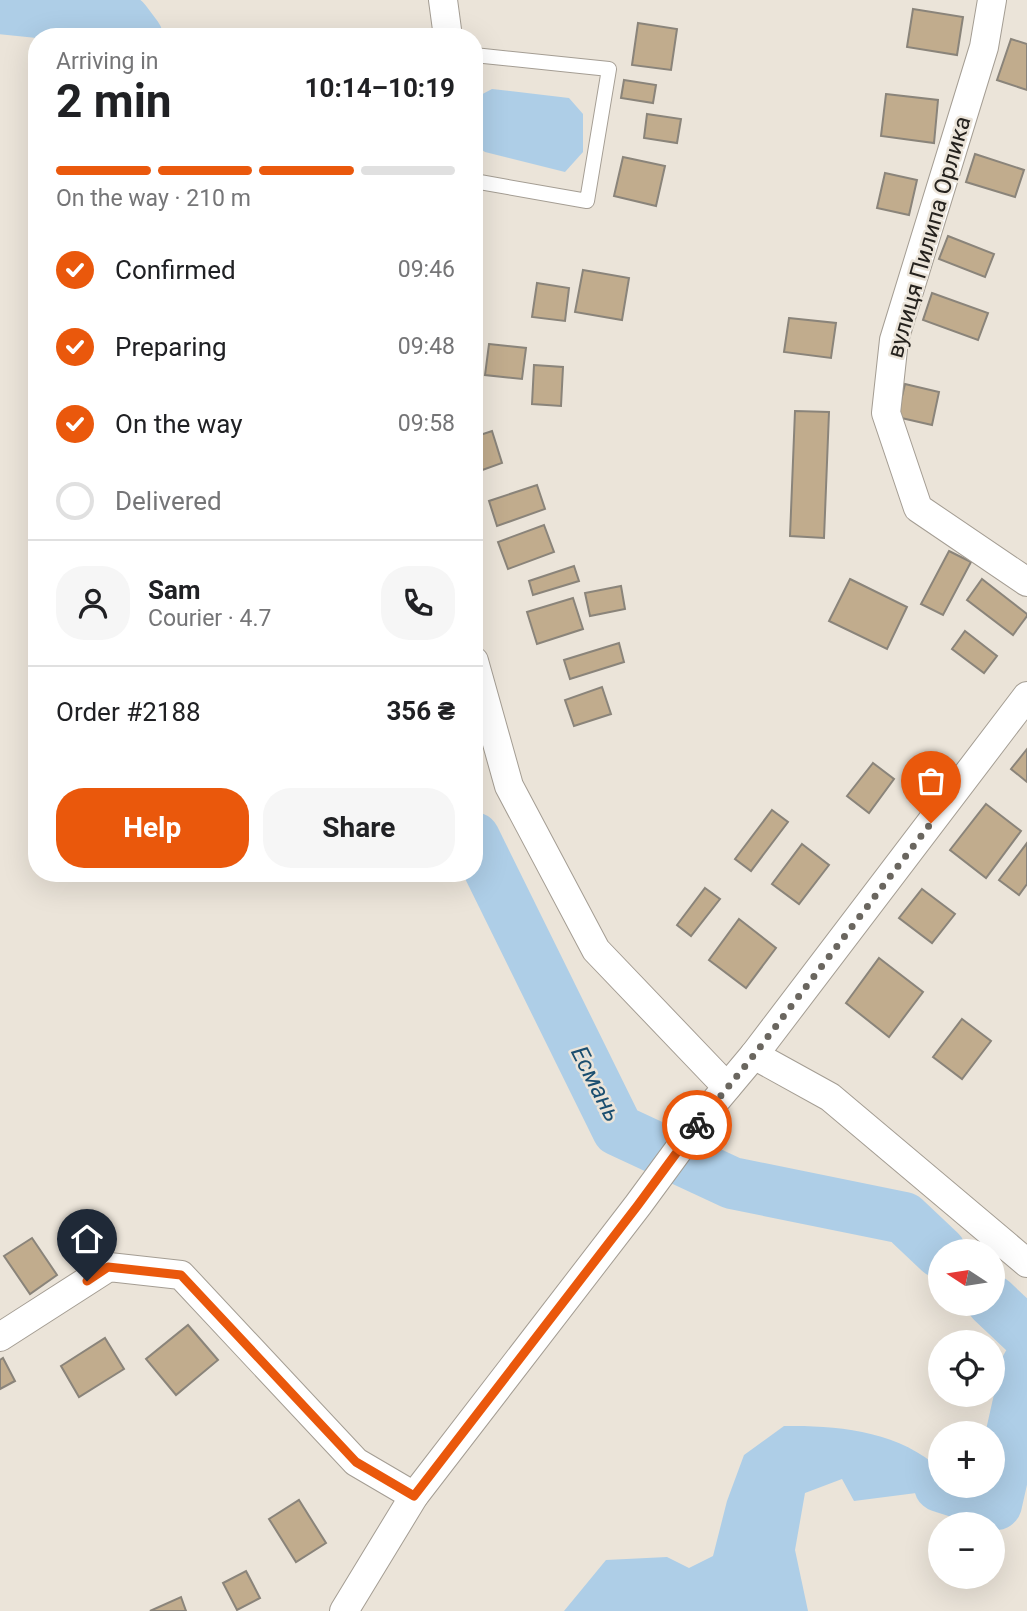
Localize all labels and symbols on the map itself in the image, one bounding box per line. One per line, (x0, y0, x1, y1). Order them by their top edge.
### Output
street label: вулиця Пилипа Орлика (882, 113, 976, 361)
pin (901, 751, 961, 823)
water label: Есмань (565, 1041, 627, 1127)
courier (662, 1090, 732, 1160)
pin (57, 1209, 117, 1281)
north arrow (928, 1239, 1004, 1316)

